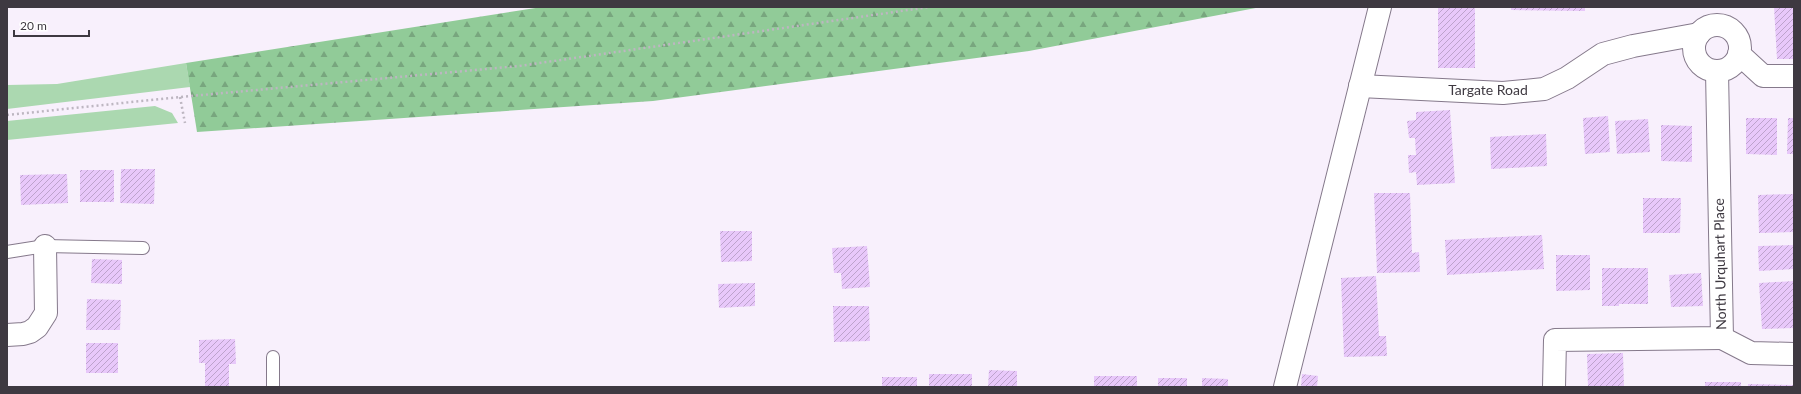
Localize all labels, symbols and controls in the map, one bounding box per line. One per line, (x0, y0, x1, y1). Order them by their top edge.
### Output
scale bar (14, 12, 89, 38)
text: 20 m (20, 18, 47, 33)
street label: Targate Road (1448, 81, 1528, 98)
street label: North Urquhart Place (1710, 198, 1729, 330)

